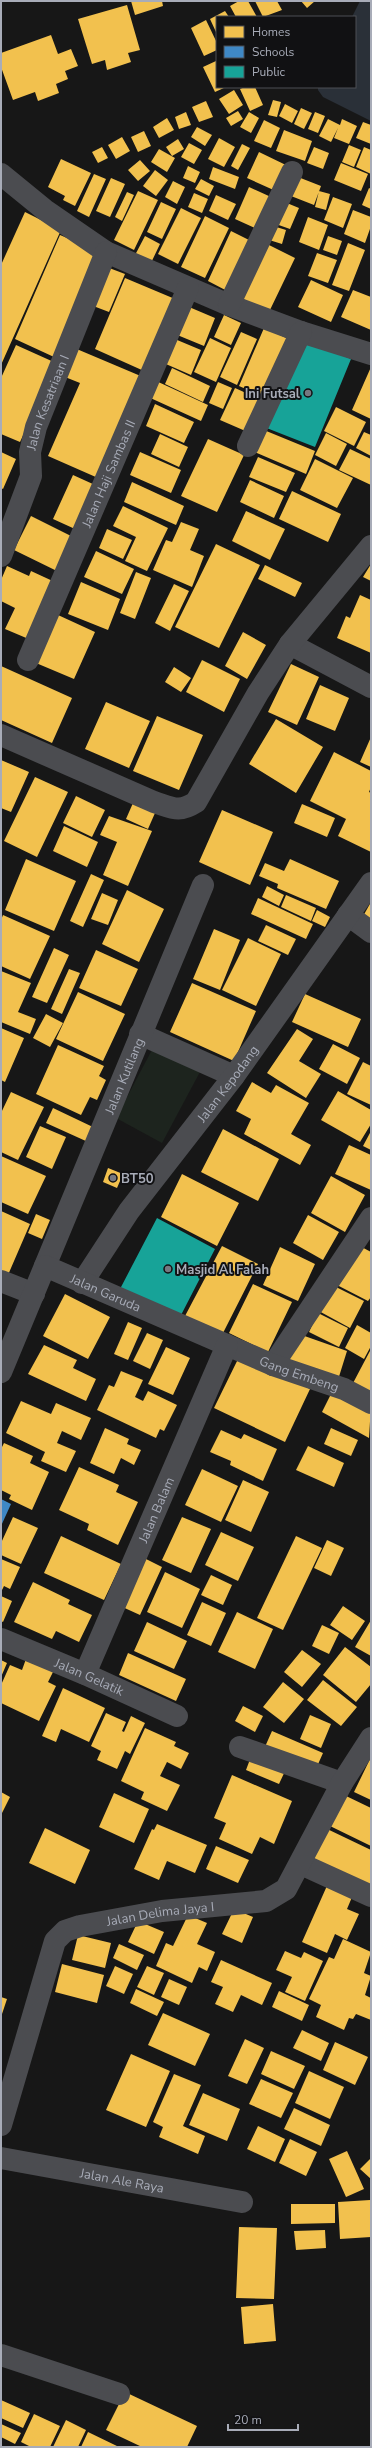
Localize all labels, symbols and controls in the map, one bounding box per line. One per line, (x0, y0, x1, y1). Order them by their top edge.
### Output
legend (216, 16, 356, 88)
text: Homes (252, 24, 290, 40)
text: Schools (252, 44, 295, 60)
text: Public (252, 64, 286, 80)
street label: Jalan Kesatriaan I (22, 352, 74, 453)
place label: Ini Futsal (245, 385, 301, 403)
marker: Ini Futsal (303, 388, 313, 398)
street label: Jalan Haji Sambas II (78, 417, 140, 531)
street label: Jalan Kutilang (101, 1035, 149, 1118)
street label: Jalan Kepodang (193, 1042, 263, 1127)
place label: BT50 (121, 1170, 154, 1188)
marker: BT50 (108, 1173, 118, 1183)
place label: Masjid Al Falah (176, 1261, 269, 1279)
marker: Masjid Al Falah (163, 1264, 173, 1274)
street label: Jalan Garuda (66, 1270, 144, 1317)
street label: Gang Embeng (256, 1352, 341, 1397)
street label: Jalan Balam (134, 1474, 179, 1547)
street label: Jalan Gelatik (51, 1654, 127, 1701)
street label: Jalan Delima Jaya I (104, 1898, 215, 1931)
street label: Jalan Ale Raya (77, 2164, 165, 2198)
scale bar (228, 2406, 298, 2432)
text: 20 m (234, 2412, 262, 2428)

